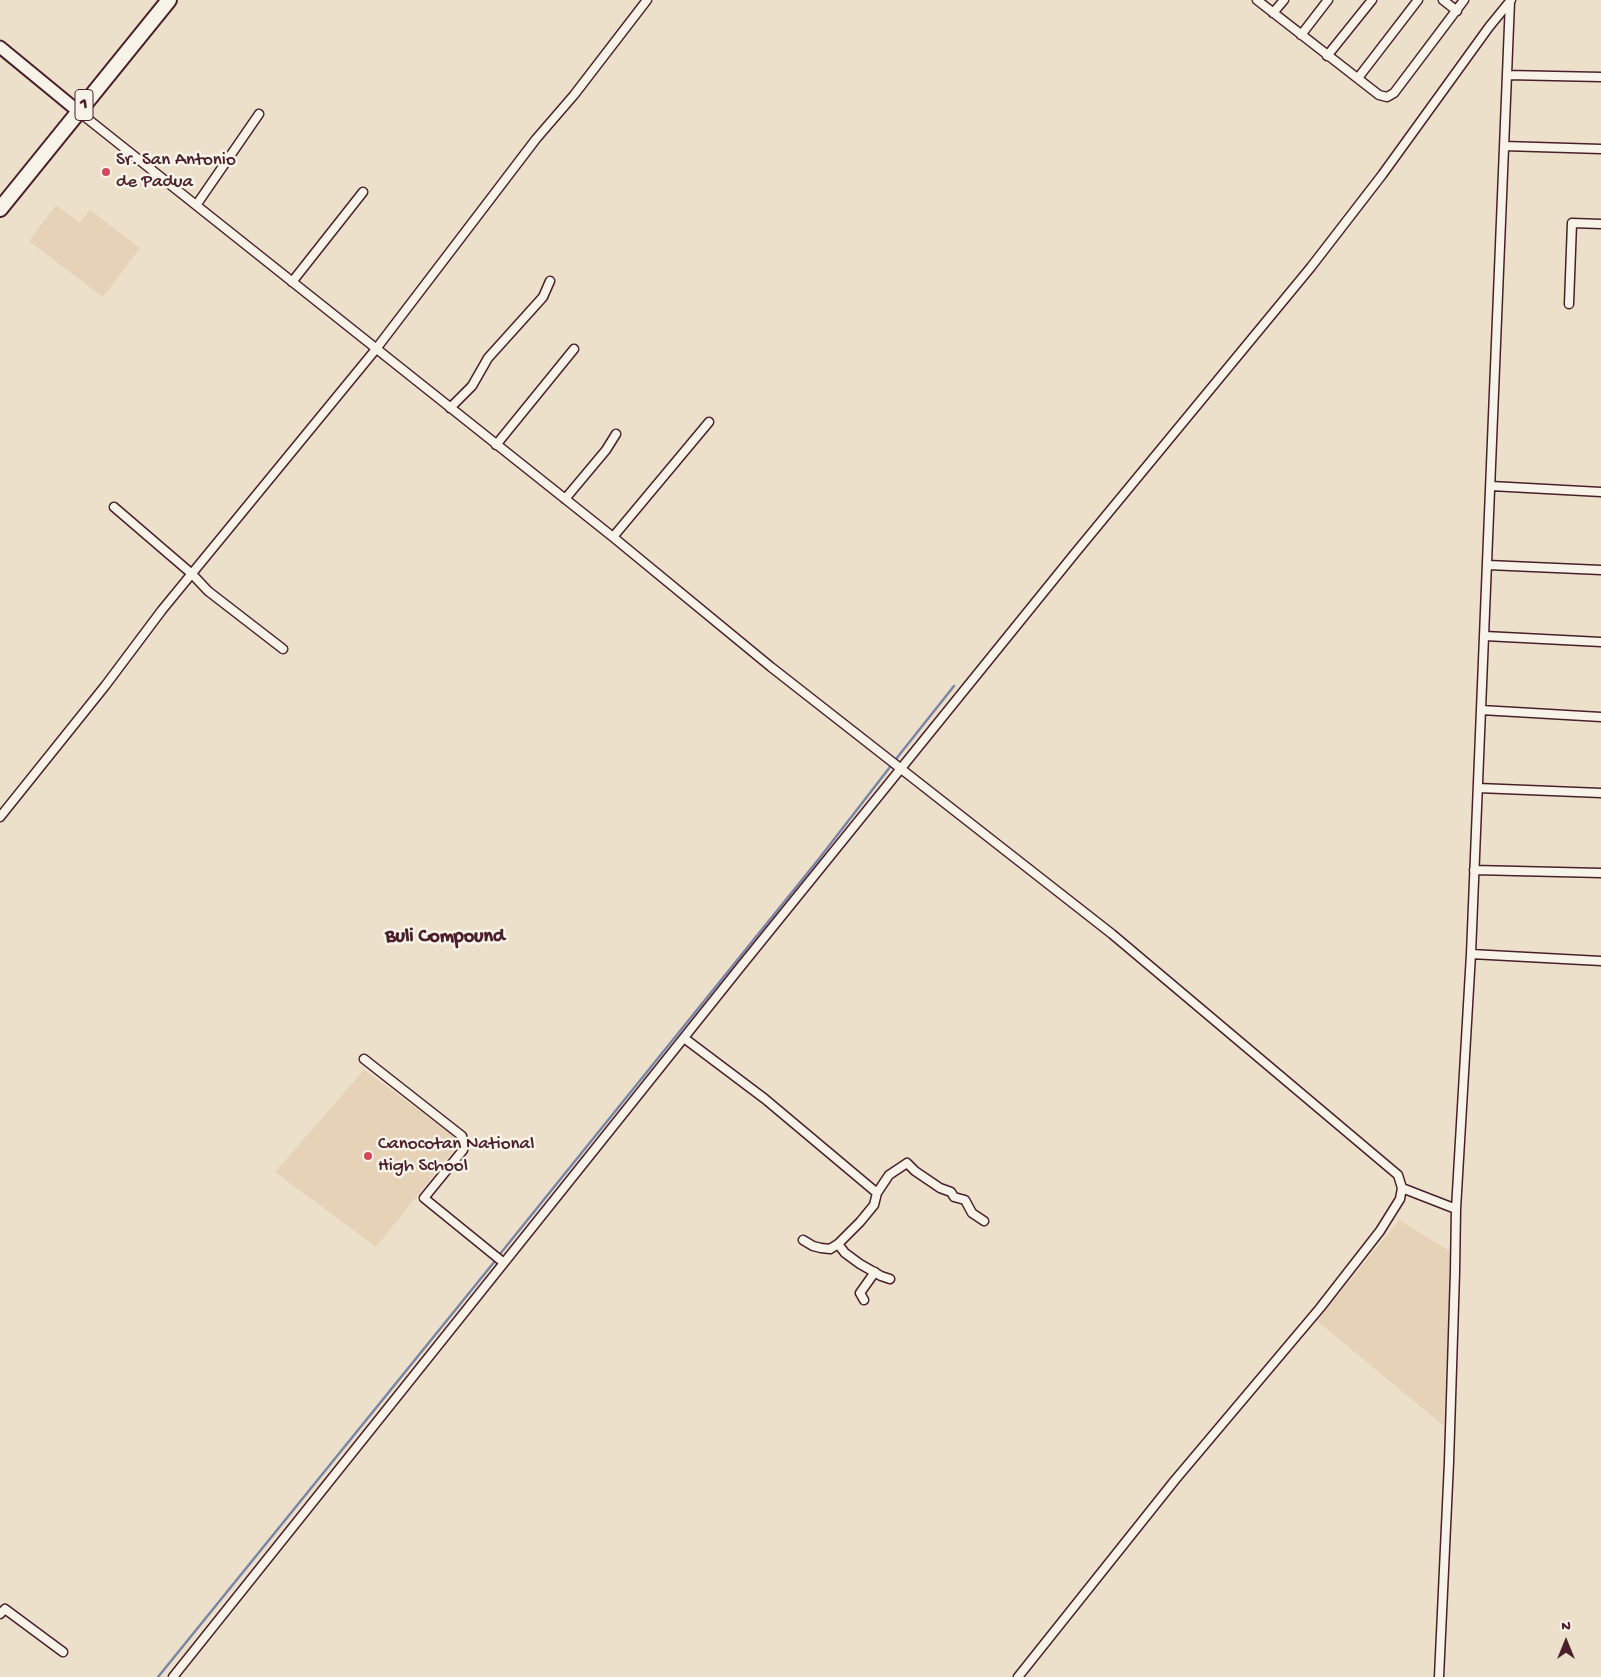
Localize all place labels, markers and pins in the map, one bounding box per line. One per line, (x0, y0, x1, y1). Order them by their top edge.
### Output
place label: Sr. San Antonio de Padua (116, 150, 236, 194)
marker: Sr. San Antonio de Padua (100, 166, 112, 178)
place label: Canocotan National High School (378, 1134, 534, 1178)
marker: Canocotan National High School (362, 1150, 374, 1162)

